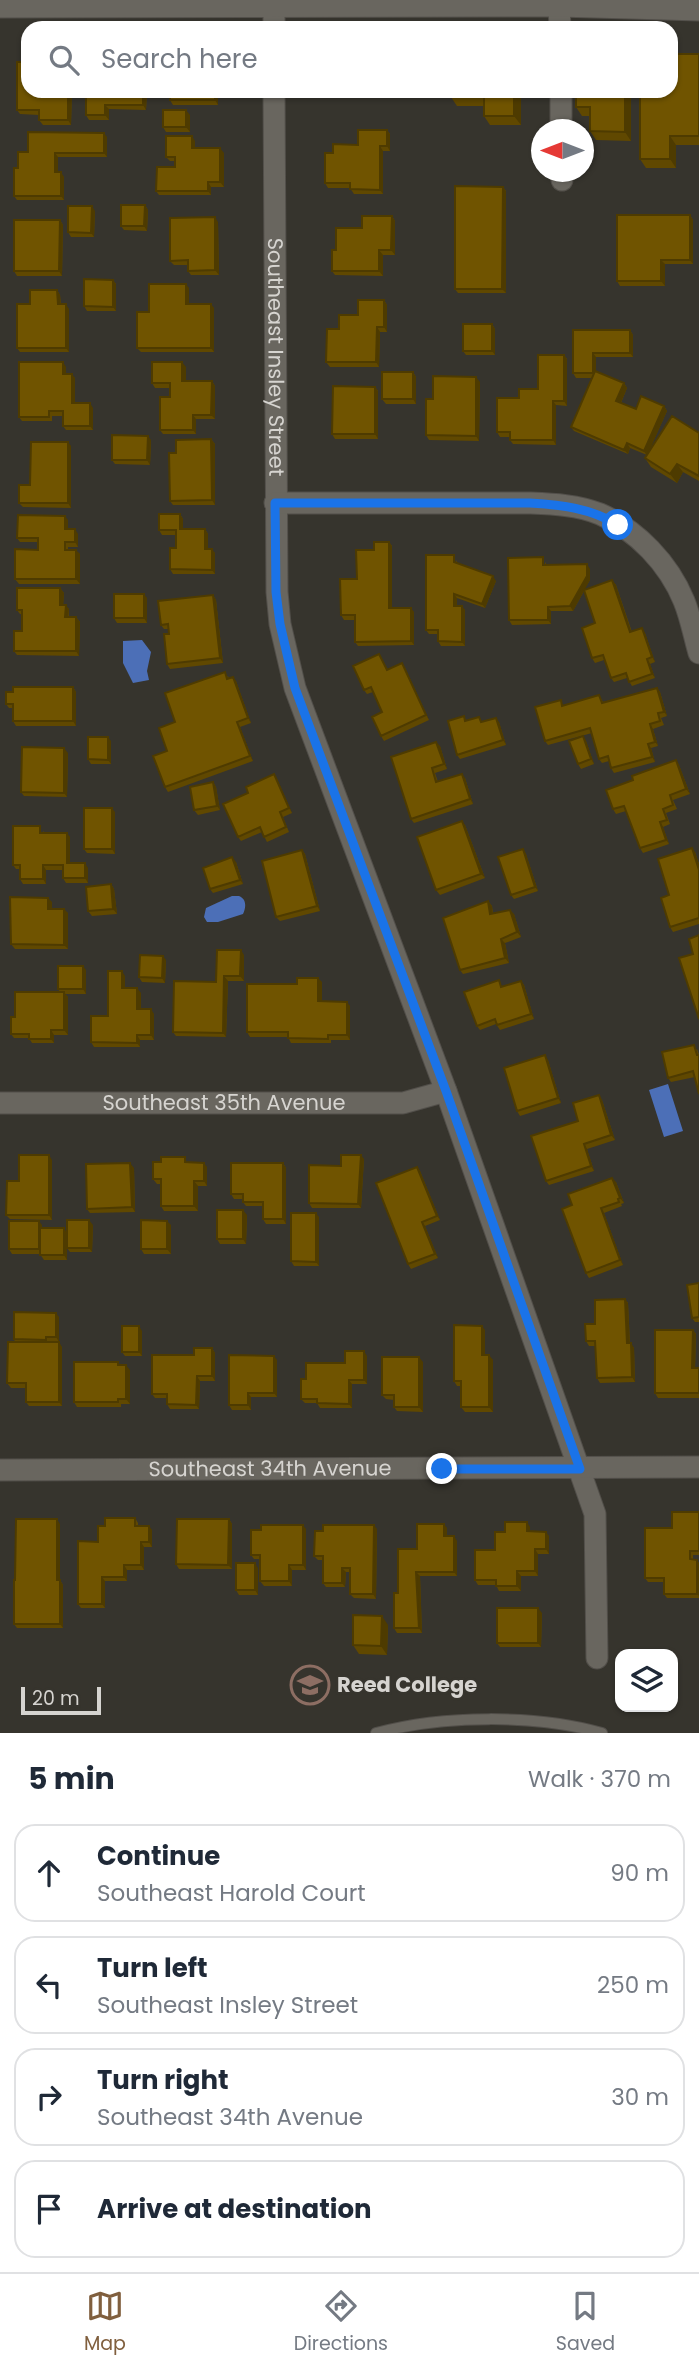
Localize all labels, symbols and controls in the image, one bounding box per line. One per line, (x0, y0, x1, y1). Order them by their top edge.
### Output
search box (21, 21, 678, 98)
icon: search (45, 41, 83, 79)
text: Search here (101, 41, 258, 77)
north arrow (531, 119, 594, 182)
street label: Southeast Insley Street (261, 238, 291, 476)
route start (602, 509, 633, 540)
street label: Southeast 35th Avenue (102, 1088, 346, 1117)
street label: Southeast 34th Avenue (148, 1453, 392, 1483)
route end (426, 1453, 457, 1484)
map controls (615, 1649, 678, 1712)
button: layers (615, 1649, 678, 1712)
school or university icon: Reed College (289, 1664, 331, 1706)
place label: Reed College (337, 1670, 477, 1699)
scale bar (21, 1684, 102, 1716)
text: 20 m (32, 1685, 80, 1712)
text: 5 min (28, 1757, 115, 1800)
text: Walk · 370 m (528, 1763, 671, 1795)
text: Continue (97, 1838, 220, 1874)
icon: ahead (30, 1854, 68, 1892)
text: 90 m (610, 1857, 669, 1889)
text: Southeast Harold Court (97, 1877, 366, 1909)
text: Turn left (97, 1950, 208, 1986)
icon: left (30, 1966, 68, 2004)
text: 250 m (597, 1969, 669, 2001)
text: Southeast Insley Street (97, 1989, 358, 2021)
text: Turn right (97, 2062, 229, 2098)
icon: right (30, 2078, 68, 2116)
text: 30 m (611, 2081, 669, 2113)
text: Southeast 34th Avenue (97, 2101, 363, 2133)
icon: arrive (30, 2190, 68, 2228)
text: Arrive at destination (97, 2191, 372, 2227)
tab: Map (84, 2287, 126, 2358)
tab: Directions (294, 2287, 388, 2358)
tab: Saved (556, 2287, 615, 2358)

